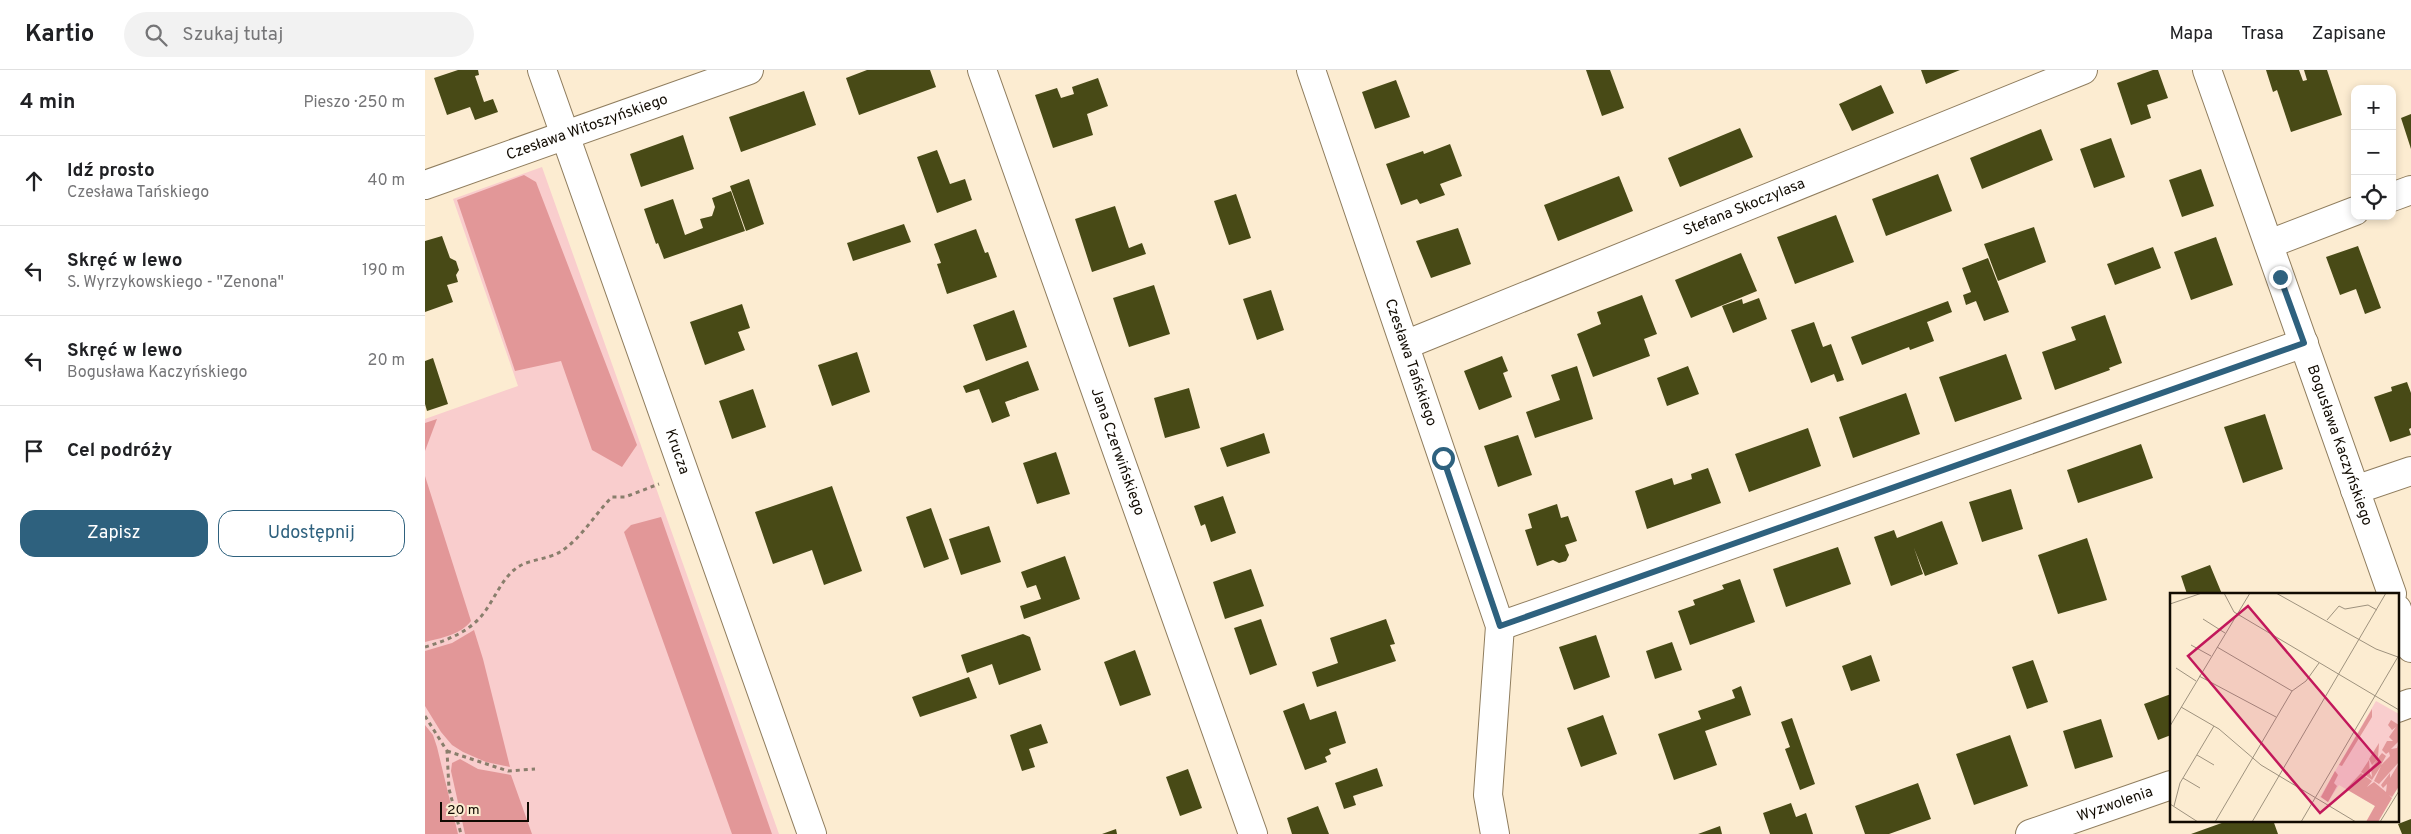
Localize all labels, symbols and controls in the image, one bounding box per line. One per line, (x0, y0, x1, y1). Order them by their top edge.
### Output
search box (124, 12, 474, 57)
text: Kartio (25, 20, 94, 50)
icon: search (142, 21, 170, 49)
text: Szukaj tutaj (182, 23, 283, 47)
text: Mapa (2170, 23, 2213, 46)
text: Trasa (2241, 23, 2284, 46)
text: Zapisane (2312, 23, 2386, 46)
map controls (2351, 85, 2396, 220)
button: + (2351, 85, 2396, 130)
text: 4 min (20, 89, 76, 116)
street label: Czesława Witoszyńskiego (504, 90, 671, 165)
text: Pieszo · 250 m (303, 93, 405, 113)
button: − (2351, 130, 2396, 175)
text: Idź prosto (67, 159, 155, 183)
icon: ahead (20, 167, 48, 195)
text: 40 m (367, 171, 405, 191)
street label: Stefana Skoczylasa (1681, 174, 1808, 241)
button: locate (2351, 175, 2396, 220)
text: Czesława Tańskiego (67, 183, 209, 203)
text: Skręć w lewo (67, 249, 182, 273)
icon: left (20, 257, 48, 285)
text: 190 m (362, 261, 405, 281)
route end (2269, 266, 2292, 289)
text: S. Wyrzykowskiego - "Zenona" (67, 273, 284, 293)
street label: Czesława Tańskiego (1380, 296, 1441, 429)
text: Skręć w lewo (67, 339, 182, 363)
icon: left (20, 347, 48, 375)
text: 20 m (368, 351, 405, 371)
street label: Bogusława Kaczyńskiego (2302, 362, 2377, 528)
text: Bogusława Kaczyńskiego (67, 363, 247, 383)
street label: Jana Czerwińskiego (1086, 385, 1149, 518)
street label: Krucza (660, 427, 694, 477)
icon: arrive (20, 437, 48, 465)
text: Cel podróży (67, 439, 172, 463)
route start (1432, 447, 1455, 470)
button: Zapisz (20, 510, 208, 557)
button: Udostępnij (218, 510, 405, 557)
inset map (2170, 593, 2399, 822)
street label: Wyzwolenia (2075, 783, 2155, 826)
scale bar (440, 799, 529, 822)
text: 20 m (447, 802, 480, 819)

